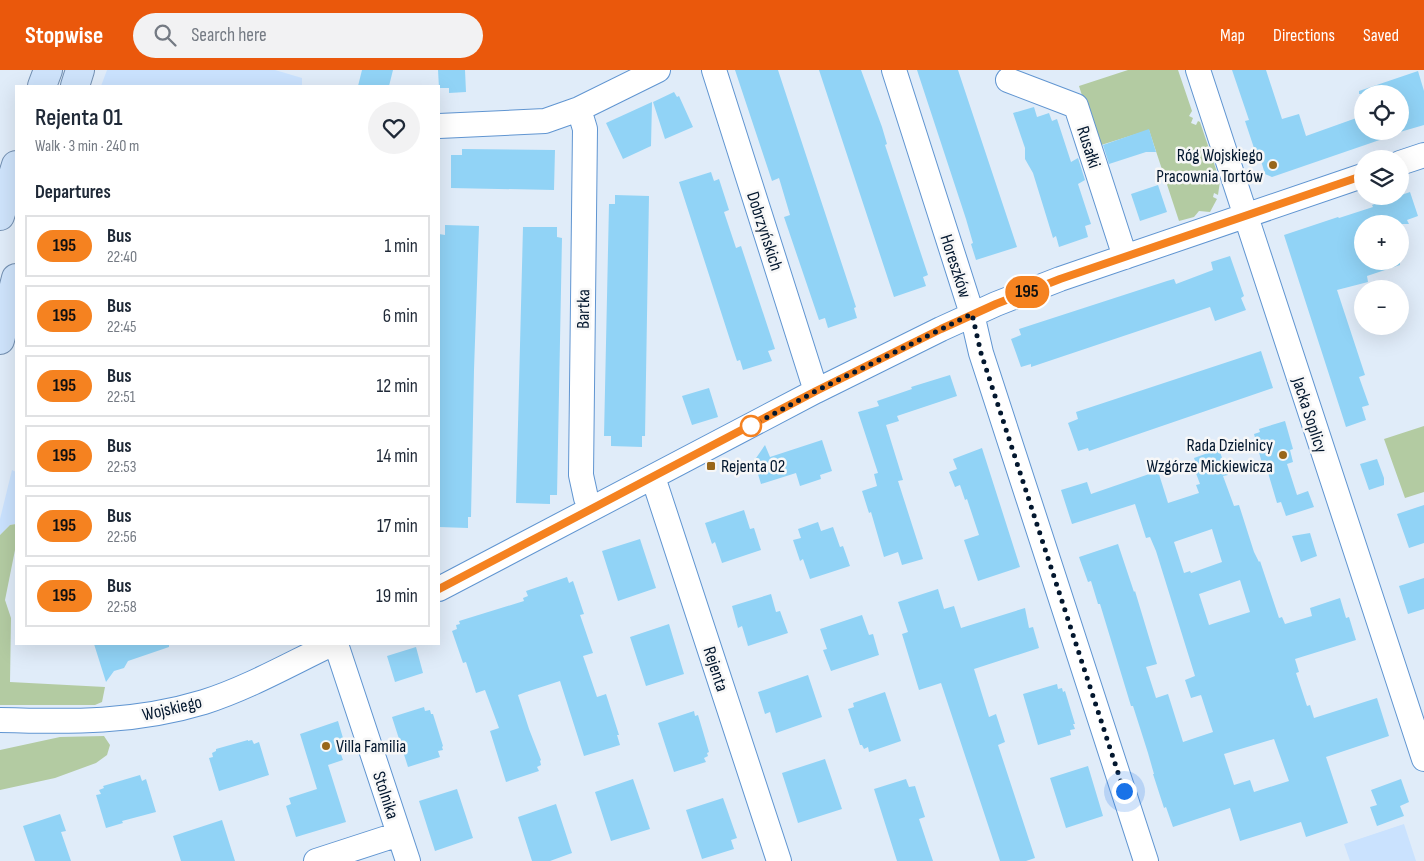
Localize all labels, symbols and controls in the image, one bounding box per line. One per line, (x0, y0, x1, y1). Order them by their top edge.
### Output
search box (133, 13, 483, 58)
text: Stopwise (25, 21, 103, 50)
icon: search (151, 21, 179, 49)
text: Search here (191, 24, 267, 47)
text: Map (1220, 25, 1245, 46)
text: Directions (1273, 25, 1335, 46)
text: Saved (1363, 25, 1399, 46)
map controls (1354, 85, 1409, 335)
button: locate (1354, 85, 1409, 140)
button: heart (368, 102, 420, 154)
text: Rejenta 01 (35, 103, 123, 132)
street label: Rusałki (1072, 124, 1105, 171)
text: Walk · 3 min · 240 m (35, 137, 139, 156)
place label: Róg Wojskiego Pracownia Tortów (1156, 145, 1263, 187)
button: layers (1354, 150, 1409, 205)
marker: Róg Wojskiego Pracownia Tortów (1267, 159, 1279, 171)
text: Departures (35, 181, 111, 204)
street label: Dobrzyńskich (742, 189, 787, 273)
button: + (1354, 215, 1409, 270)
text: Bus (107, 225, 132, 248)
street label: Horeszków (935, 232, 976, 301)
text: 195 (53, 235, 76, 256)
text: 1 min (384, 235, 418, 258)
text: 22:40 (107, 248, 137, 267)
line badge: 195 (998, 276, 1056, 308)
button: − (1354, 280, 1409, 335)
text: 195 (1015, 281, 1039, 302)
street label: Bartka (573, 289, 594, 329)
text: Bus (107, 295, 132, 318)
text: 195 (53, 305, 76, 326)
text: 6 min (383, 305, 418, 328)
text: 22:45 (107, 318, 136, 337)
text: Bus (107, 365, 132, 388)
street label: Jacka Soplicy (1287, 374, 1332, 456)
text: 195 (53, 375, 76, 396)
text: 12 min (376, 375, 418, 398)
text: 22:51 (107, 388, 135, 407)
unlabelled marker (740, 415, 762, 437)
text: Bus (107, 435, 132, 458)
place label: Rada Dzielnicy Wzgórze Mickiewicza (1146, 435, 1273, 477)
text: 195 (53, 445, 76, 466)
text: 14 min (377, 445, 418, 468)
marker: Rada Dzielnicy Wzgórze Mickiewicza (1277, 449, 1289, 461)
place label: Rejenta 02 (721, 456, 785, 477)
text: 22:53 (107, 458, 136, 477)
marker: Rejenta 02 (705, 460, 717, 472)
text: Bus (107, 505, 132, 528)
text: 195 (53, 515, 76, 536)
text: 17 min (377, 515, 418, 538)
text: 22:56 (107, 528, 137, 547)
text: Bus (107, 575, 132, 598)
text: 195 (53, 585, 76, 606)
text: 19 min (376, 585, 418, 608)
text: 22:58 (107, 598, 137, 617)
street label: Rejenta (698, 644, 733, 694)
street label: Wojskiego (140, 691, 204, 726)
place label: Villa Familia (336, 736, 406, 757)
marker: Villa Familia (320, 740, 332, 752)
street label: Stolnika (368, 769, 403, 822)
your location (1112, 779, 1137, 804)

